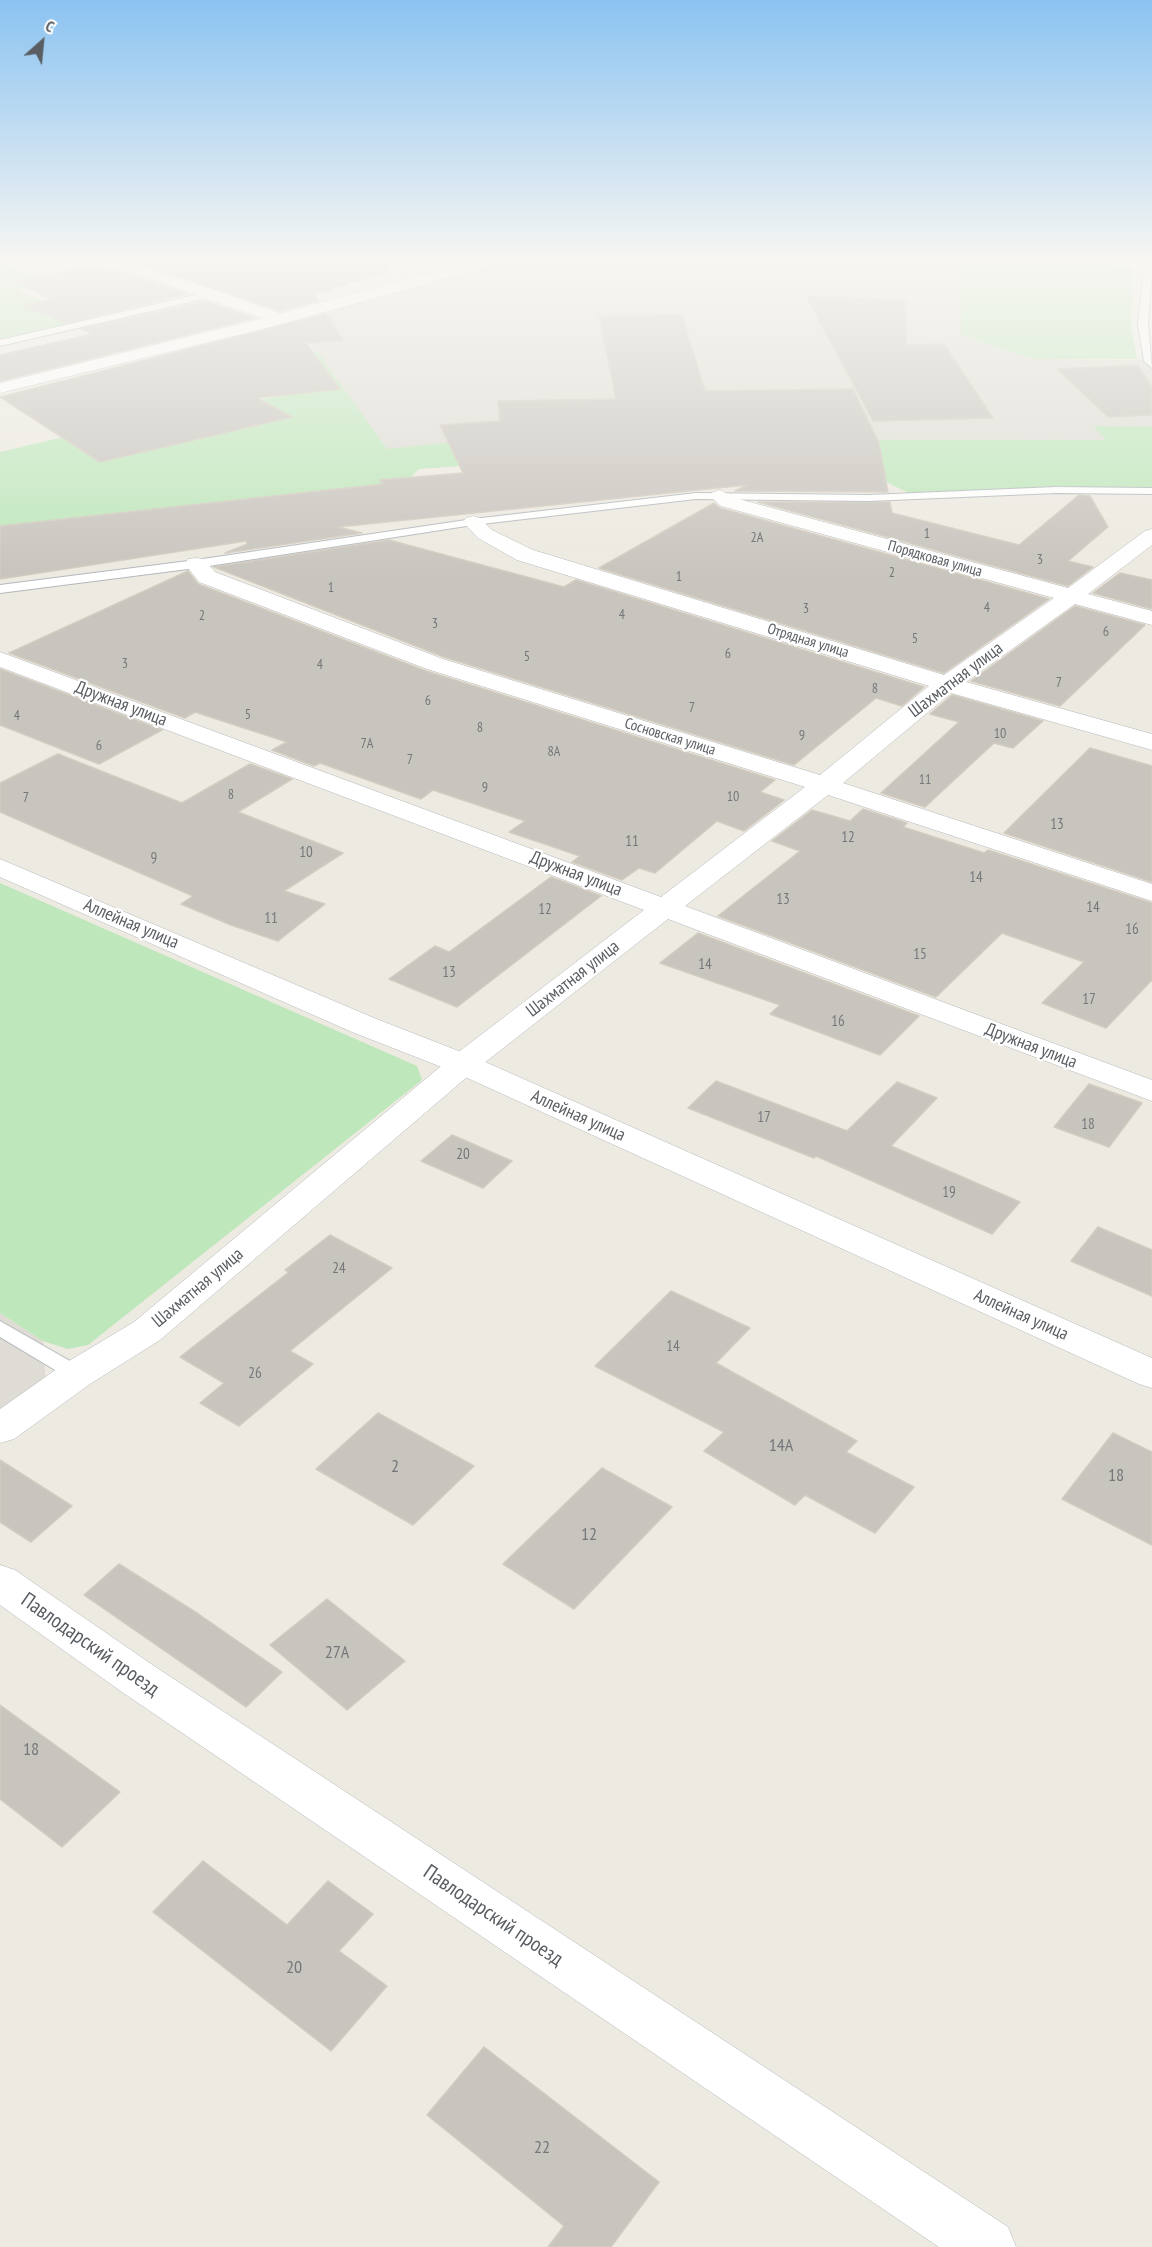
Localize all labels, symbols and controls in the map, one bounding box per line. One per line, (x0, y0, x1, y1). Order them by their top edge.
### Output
north arrow (12, 12, 72, 72)
text: С (42, 15, 58, 37)
house number: 1 (924, 526, 930, 542)
house number: 2А (751, 530, 763, 546)
street label: Порядковая улица (886, 537, 984, 581)
house number: 3 (1037, 552, 1043, 568)
house number: 2 (889, 565, 895, 581)
house number: 1 (676, 569, 682, 585)
house number: 1 (328, 580, 334, 596)
house number: 4 (984, 600, 990, 616)
house number: 3 (803, 601, 809, 617)
house number: 4 (619, 607, 625, 623)
house number: 2 (199, 608, 205, 624)
house number: 3 (432, 616, 438, 632)
street label: Отрядная улица (765, 620, 851, 662)
house number: 6 (1103, 624, 1109, 640)
house number: 5 (912, 631, 918, 647)
street label: Шахматная улица (905, 638, 1007, 722)
house number: 6 (725, 646, 731, 662)
house number: 5 (524, 649, 530, 665)
house number: 3 (122, 656, 128, 672)
house number: 4 (317, 657, 323, 673)
house number: 7 (1056, 675, 1062, 691)
street label: Дружная улица (72, 677, 170, 731)
house number: 8 (872, 681, 878, 697)
house number: 6 (425, 693, 431, 709)
house number: 7 (689, 700, 695, 716)
house number: 5 (245, 707, 251, 723)
house number: 4 (14, 708, 20, 724)
street label: Сосновская улица (622, 715, 718, 759)
house number: 8 (477, 720, 483, 736)
house number: 10 (994, 726, 1006, 742)
house number: 9 (799, 728, 805, 744)
house number: 7А (361, 736, 373, 752)
house number: 6 (96, 738, 102, 754)
house number: 8А (548, 744, 560, 760)
house number: 7 (407, 752, 413, 768)
house number: 11 (919, 772, 931, 788)
house number: 9 (482, 780, 488, 796)
house number: 8 (228, 787, 234, 803)
house number: 10 (727, 789, 739, 805)
house number: 7 (23, 790, 29, 806)
house number: 13 (1050, 816, 1064, 834)
house number: 12 (841, 829, 855, 847)
house number: 11 (625, 833, 639, 851)
house number: 10 (299, 844, 313, 862)
street label: Дружная улица (527, 847, 625, 901)
house number: 9 (151, 850, 157, 868)
house number: 14 (969, 869, 983, 887)
house number: 13 (776, 891, 790, 909)
street label: Аллейная улица (80, 894, 182, 954)
house number: 14 (1086, 899, 1100, 917)
house number: 12 (538, 901, 552, 919)
house number: 11 (264, 910, 278, 928)
house number: 16 (1125, 921, 1139, 939)
street label: Шахматная улица (522, 936, 624, 1022)
house number: 15 (913, 946, 927, 964)
house number: 14 (698, 956, 712, 974)
house number: 13 (442, 964, 456, 982)
house number: 17 (1082, 991, 1096, 1009)
house number: 16 (831, 1013, 845, 1031)
street label: Дружная улица (982, 1019, 1080, 1073)
street label: Аллейная улица (527, 1086, 629, 1146)
house number: 17 (757, 1109, 771, 1127)
house number: 18 (1081, 1116, 1095, 1134)
house number: 20 (456, 1146, 470, 1164)
house number: 19 (942, 1184, 956, 1202)
street label: Шахматная улица (148, 1244, 248, 1332)
house number: 24 (332, 1260, 346, 1278)
street label: Аллейная улица (970, 1285, 1072, 1345)
house number: 14 (666, 1338, 680, 1356)
house number: 26 (248, 1365, 262, 1383)
house number: 14А (769, 1435, 793, 1457)
house number: 2 (391, 1456, 399, 1478)
house number: 18 (1108, 1465, 1124, 1487)
house number: 12 (581, 1524, 597, 1546)
street label: Павлодарский проезд (16, 1588, 164, 1702)
house number: 27А (325, 1642, 349, 1664)
house number: 18 (23, 1739, 39, 1761)
street label: Павлодарский проезд (418, 1860, 568, 1972)
house number: 20 (286, 1957, 302, 1979)
house number: 22 (534, 2137, 550, 2159)

